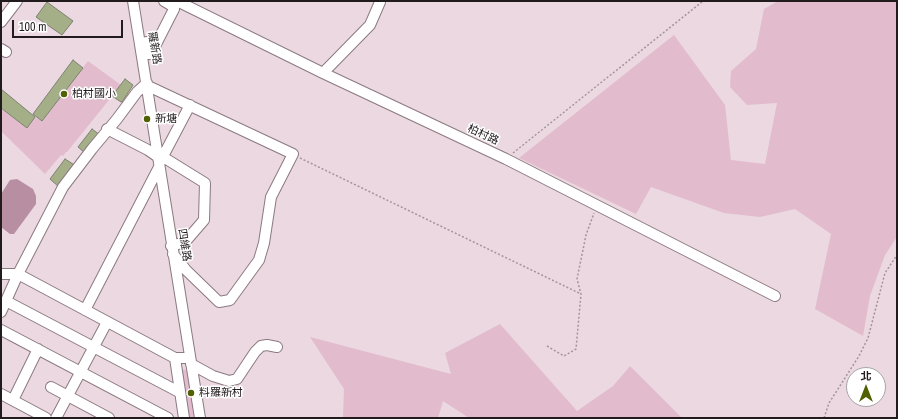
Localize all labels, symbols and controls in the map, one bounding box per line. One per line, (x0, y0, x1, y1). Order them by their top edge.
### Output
scale bar (14, 12, 125, 38)
text: 100 m (19, 19, 46, 35)
street label: 羅新路 (145, 31, 163, 65)
place label: 柏村國小 (72, 87, 116, 101)
marker: 柏村國小 (59, 89, 69, 99)
place label: 新塘 (155, 112, 177, 126)
marker: 新塘 (142, 114, 152, 124)
street label: 柏村路 (465, 122, 501, 148)
street label: 四維路 (175, 228, 193, 262)
north arrow (846, 367, 886, 407)
text: 北 (861, 369, 872, 383)
place label: 料羅新村 (199, 386, 243, 400)
marker: 料羅新村 (186, 388, 196, 398)

